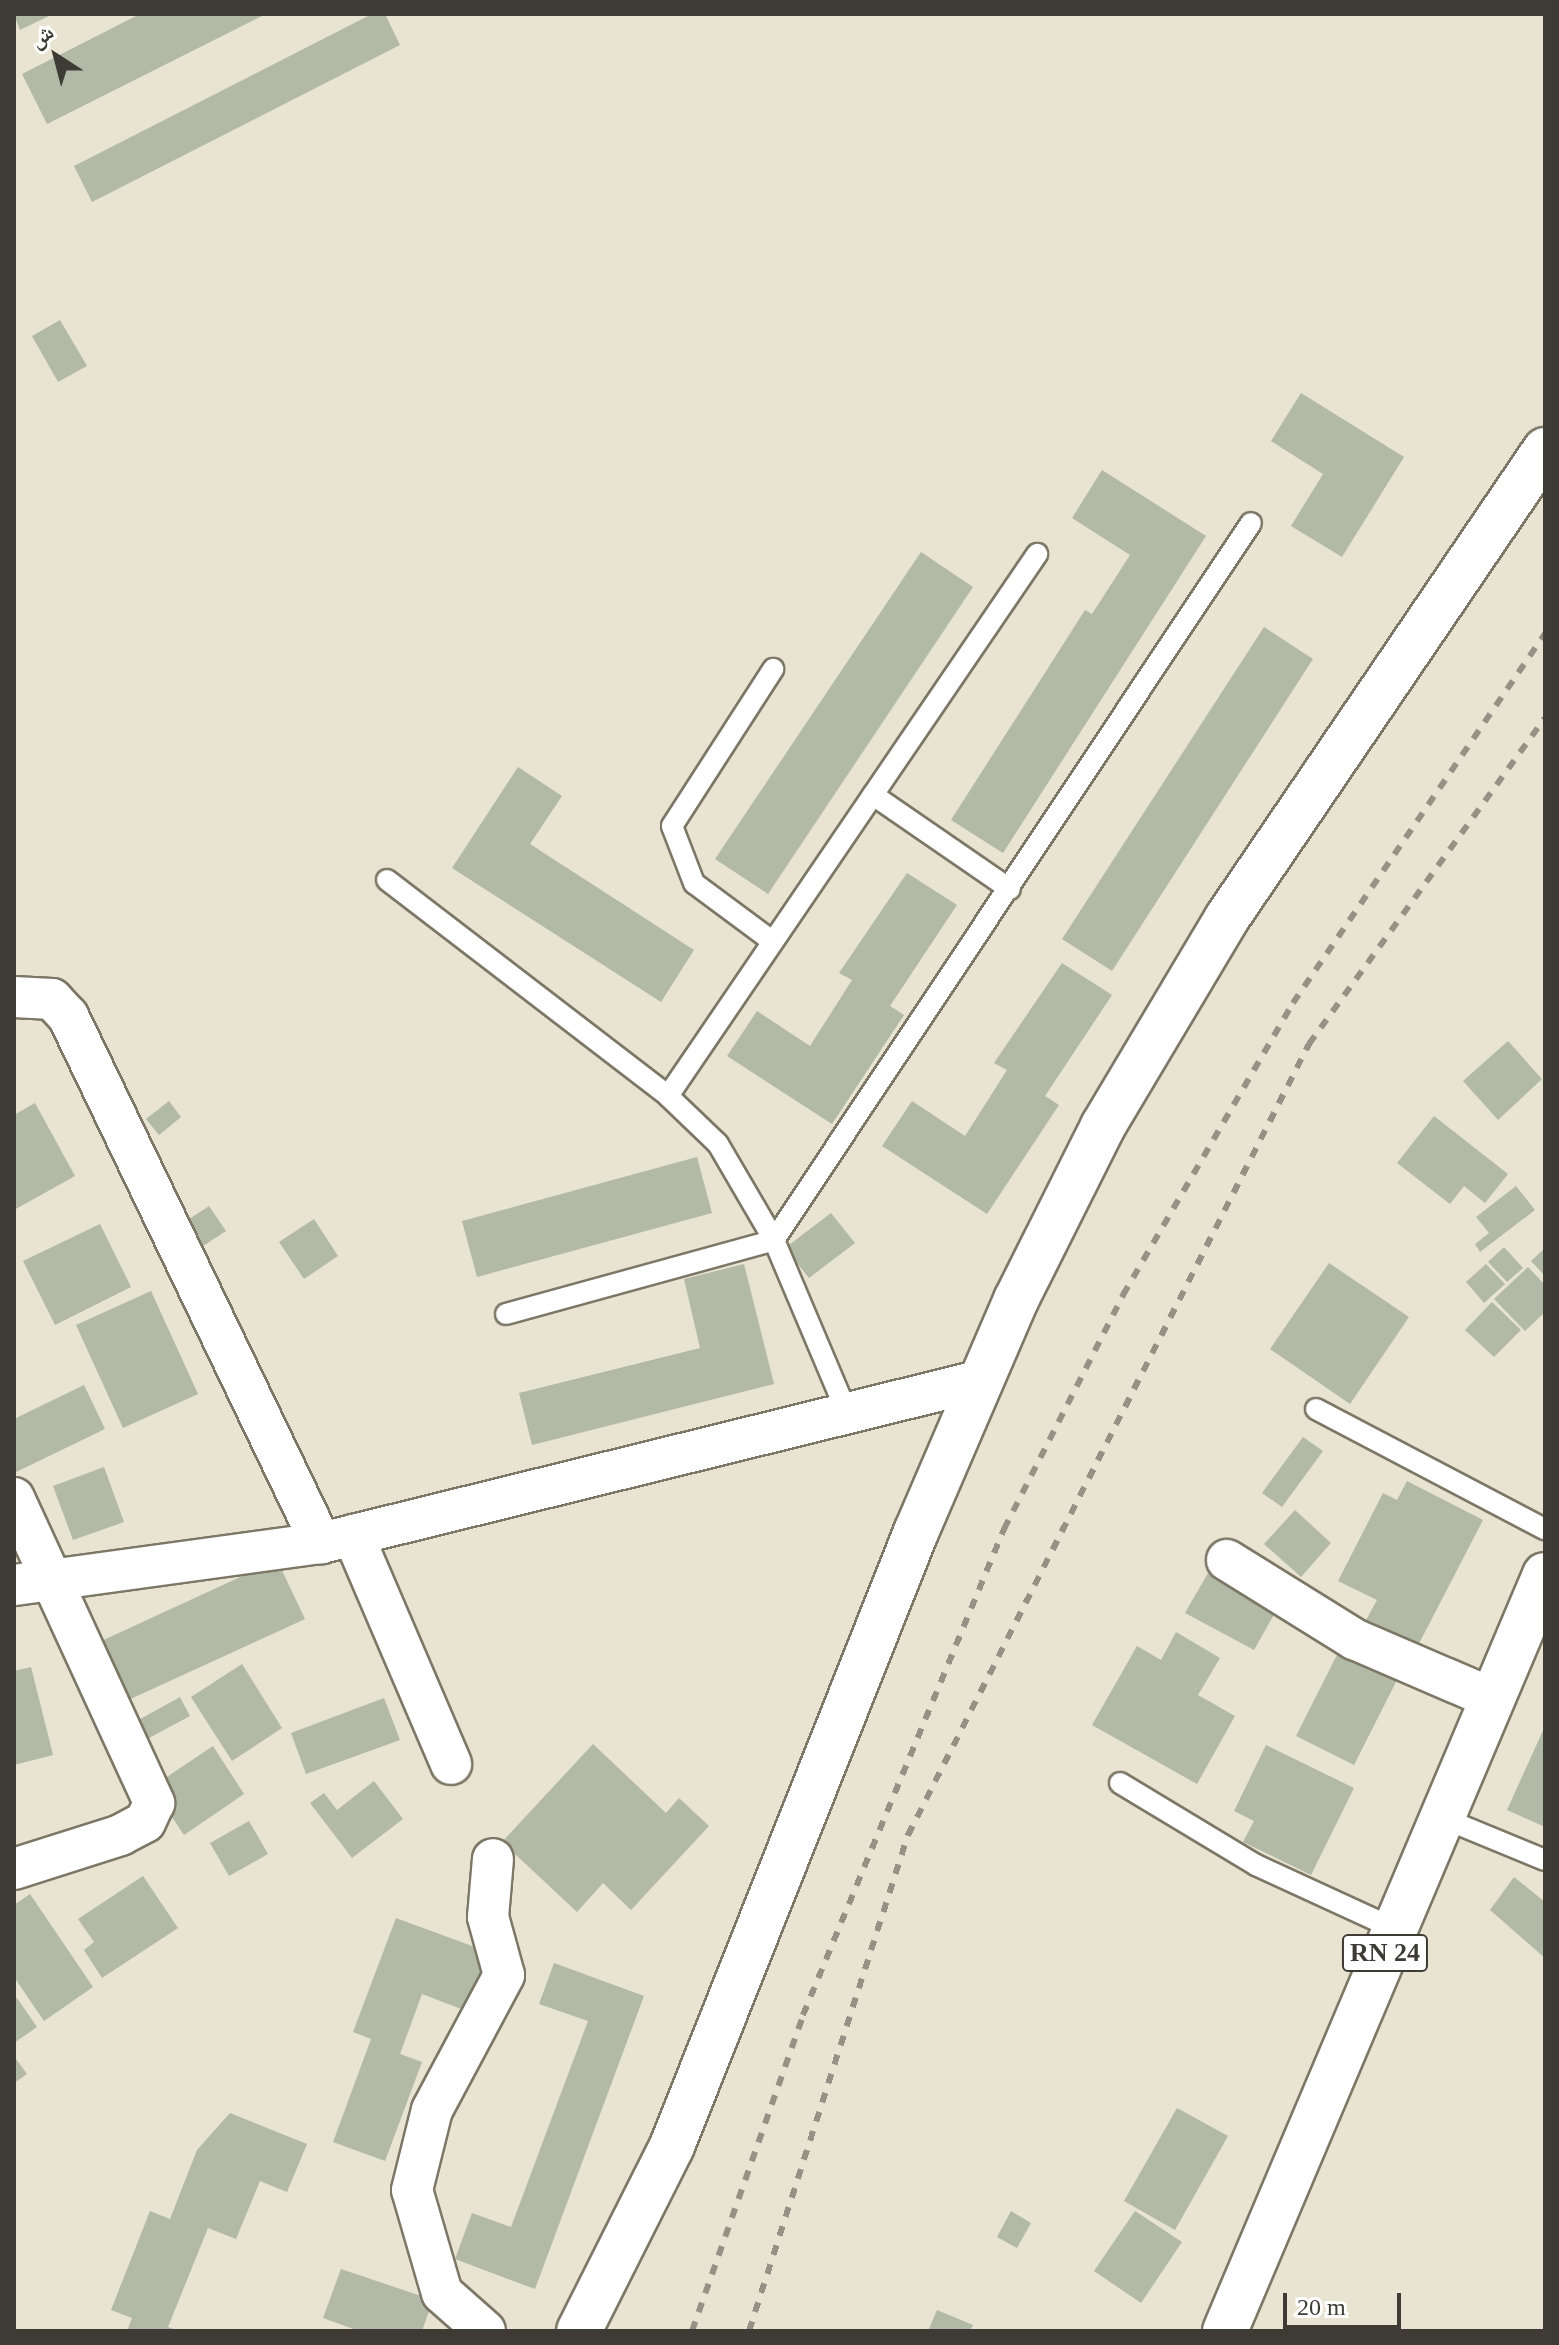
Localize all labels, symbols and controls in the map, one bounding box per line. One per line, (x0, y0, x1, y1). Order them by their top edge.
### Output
north arrow (16, 16, 96, 96)
text: ش (25, 19, 58, 53)
road number: RN 24 (1341, 1931, 1429, 1975)
scale bar (1287, 2277, 1405, 2327)
text: 20 m (1297, 2294, 1346, 2320)

